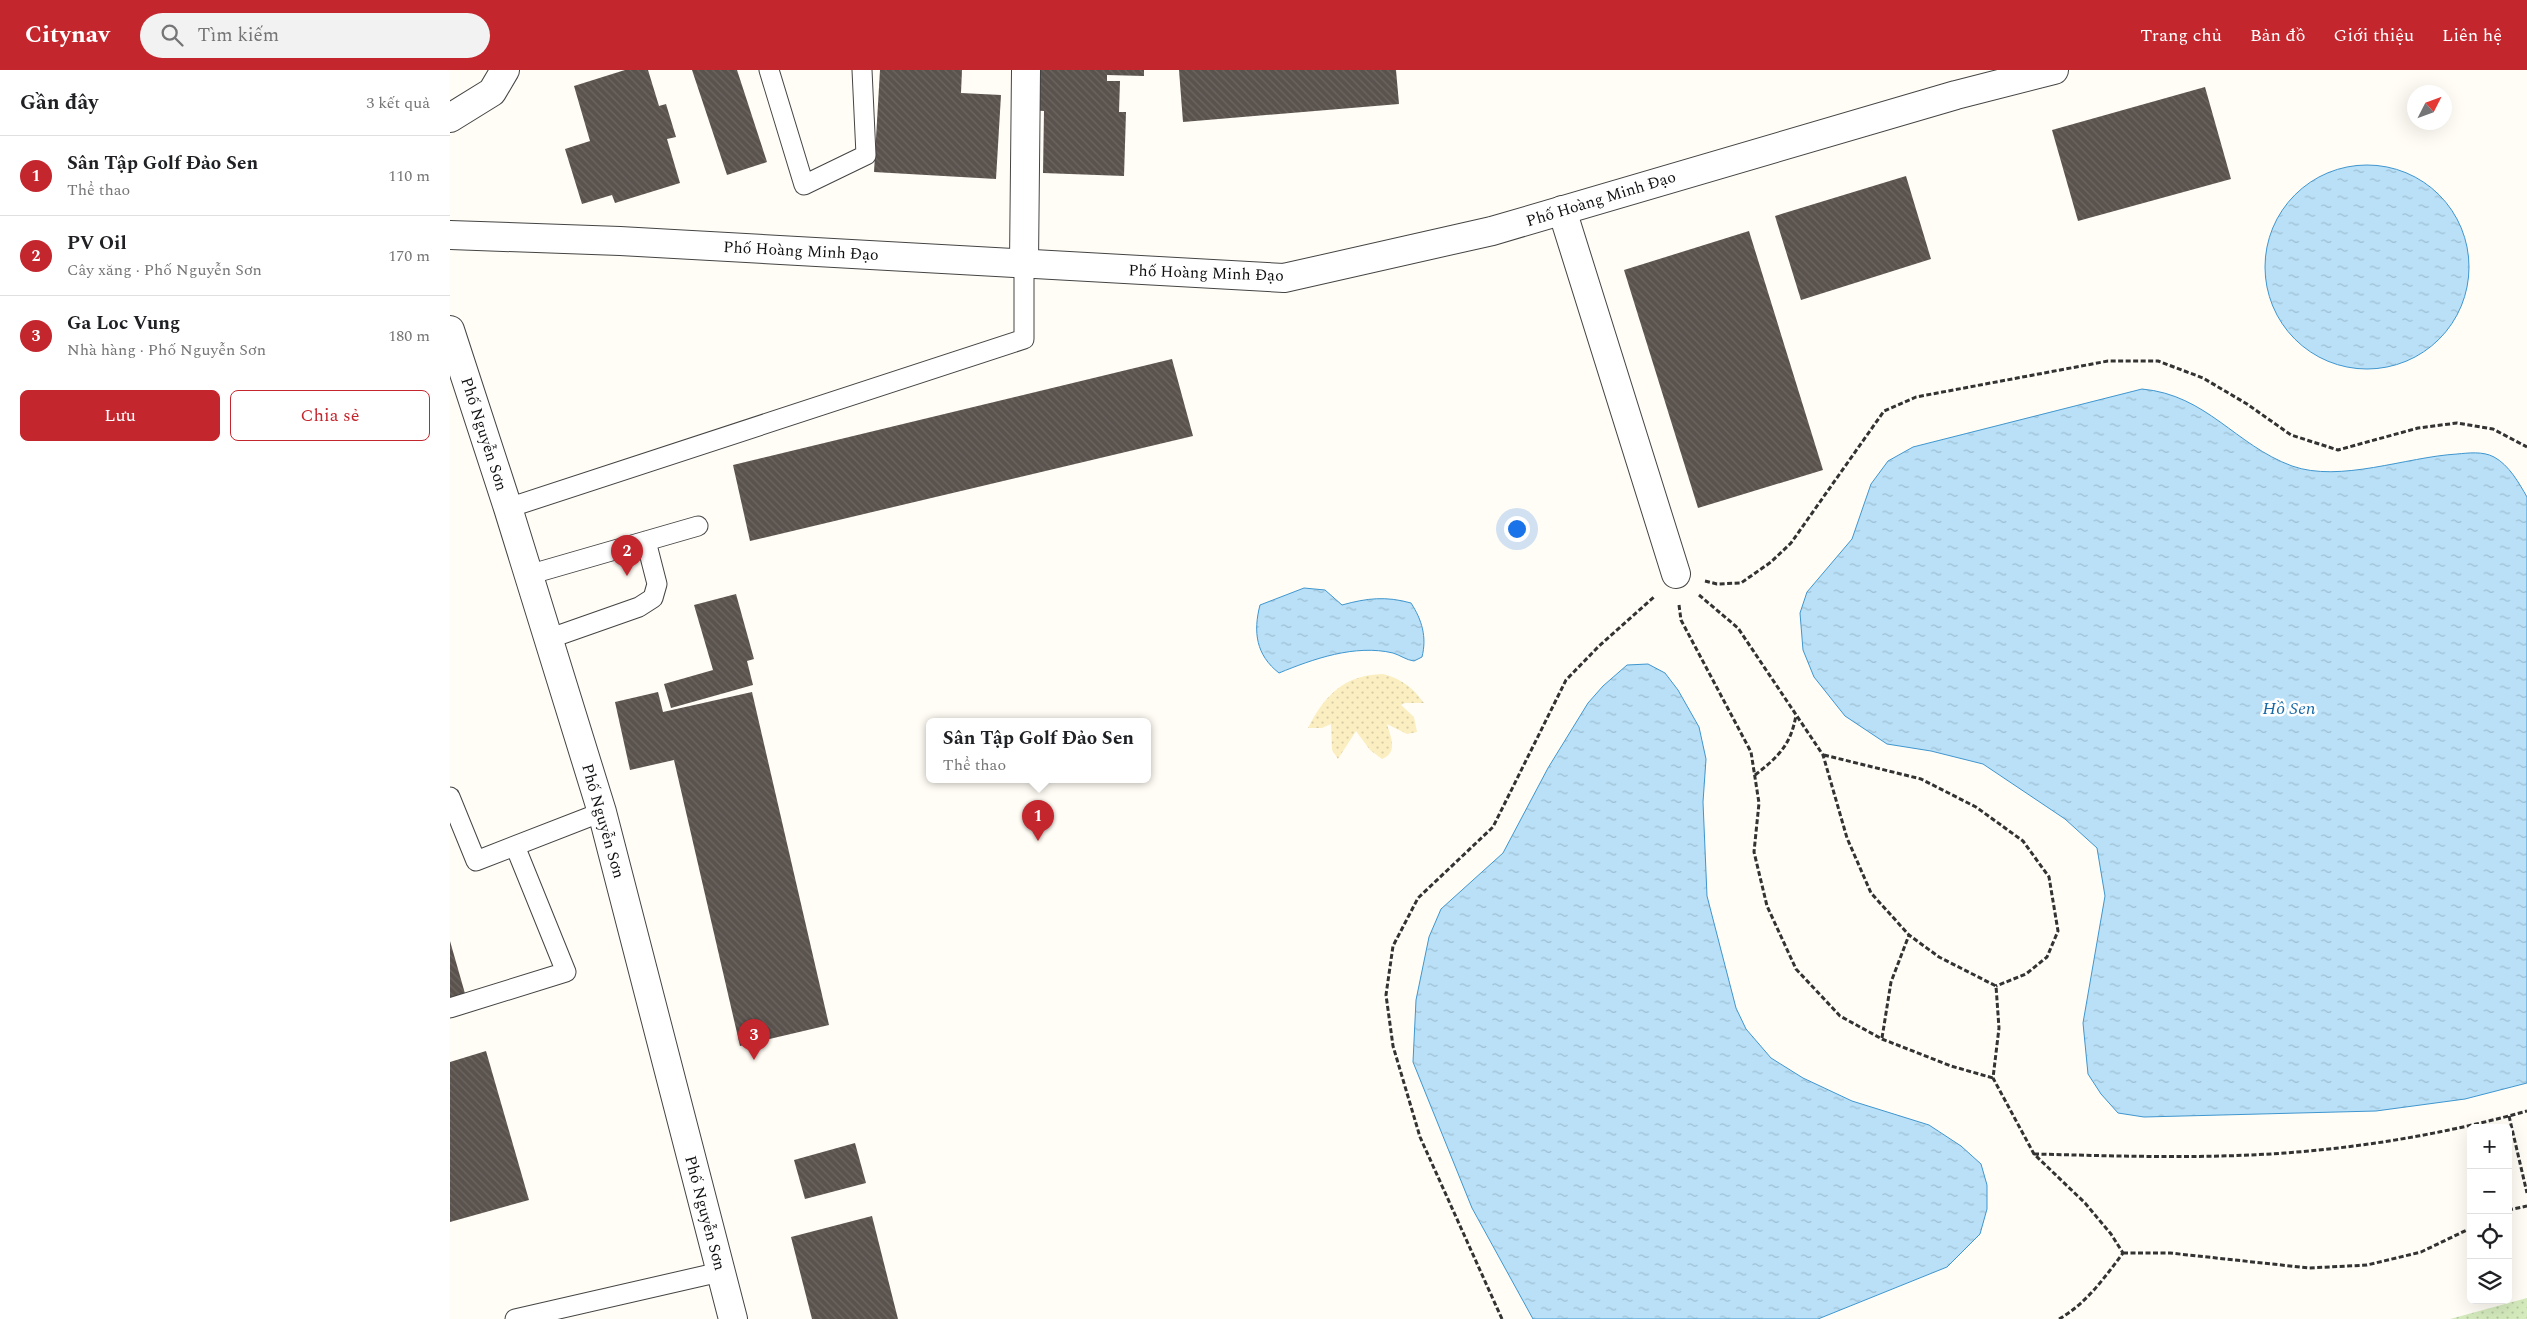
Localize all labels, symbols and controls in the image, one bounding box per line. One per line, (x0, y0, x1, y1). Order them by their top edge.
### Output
search box (140, 13, 490, 58)
text: Citynav (25, 17, 110, 53)
icon: search (158, 21, 186, 49)
text: Tìm kiếm (198, 21, 279, 50)
text: Trang chủ (2140, 22, 2222, 49)
text: Bản đồ (2250, 22, 2306, 49)
text: Giới thiệu (2334, 22, 2414, 49)
text: Liên hệ (2442, 22, 2502, 49)
north arrow (2407, 85, 2452, 130)
text: Gần đây (20, 87, 98, 119)
text: 3 kết quả (366, 91, 430, 115)
text: Sân Tập Golf Đảo Sen (67, 149, 258, 178)
text: 1 (32, 164, 40, 188)
text: 110 m (388, 164, 430, 188)
street label: Phố Hoàng Minh Đạo (1523, 165, 1679, 233)
text: Thể thao (67, 178, 130, 202)
text: PV Oil (67, 229, 127, 258)
street label: Phố Hoàng Minh Đạo (723, 235, 879, 267)
text: 2 (32, 244, 40, 268)
text: 170 m (388, 244, 430, 268)
text: Cây xăng · Phố Nguyễn Sơn (67, 258, 262, 282)
street label: Phố Hoàng Minh Đạo (1128, 258, 1284, 288)
text: Ga Loc Vung (67, 309, 180, 338)
text: 3 (32, 324, 40, 348)
text: 180 m (388, 324, 430, 348)
text: Nhà hàng · Phố Nguyễn Sơn (67, 338, 266, 362)
street label: Phố Nguyễn Sơn (454, 374, 514, 494)
button: Lưu (20, 390, 220, 441)
button: Chia sẻ (230, 390, 430, 441)
your location (1504, 516, 1530, 542)
pin: 2 (611, 535, 643, 576)
water label: Hồ Sen (2262, 695, 2316, 722)
popup (926, 718, 1151, 783)
text: Sân Tập Golf Đảo Sen (943, 724, 1134, 753)
text: Thể thao (943, 753, 1006, 777)
street label: Phố Nguyễn Sơn (575, 761, 631, 881)
pin: 1 (1022, 800, 1054, 841)
pin: 3 (738, 1019, 770, 1060)
map controls (2467, 1124, 2512, 1304)
button: + (2467, 1124, 2512, 1169)
street label: Phố Nguyễn Sơn (678, 1153, 732, 1273)
button: − (2467, 1169, 2512, 1214)
button: locate (2467, 1214, 2512, 1259)
button: layers (2467, 1259, 2512, 1304)

